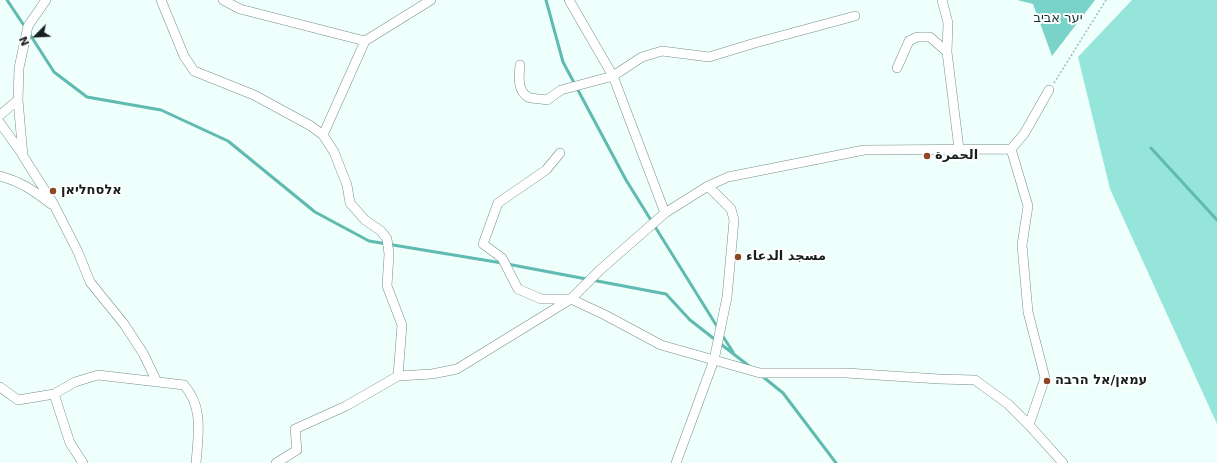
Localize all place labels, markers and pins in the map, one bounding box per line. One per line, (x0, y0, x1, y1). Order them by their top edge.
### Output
place label: الحمرة (935, 148, 978, 164)
marker: الحمرة (922, 151, 932, 161)
place label: אלסחליאן (61, 183, 122, 199)
marker: אלסחליאן (48, 186, 58, 196)
place label: مسجد الدعاء (746, 249, 826, 265)
marker: مسجد الدعاء (733, 252, 743, 262)
place label: עמאן/אל הרבה (1055, 373, 1147, 389)
marker: עמאן/אל הרבה (1042, 376, 1052, 386)

